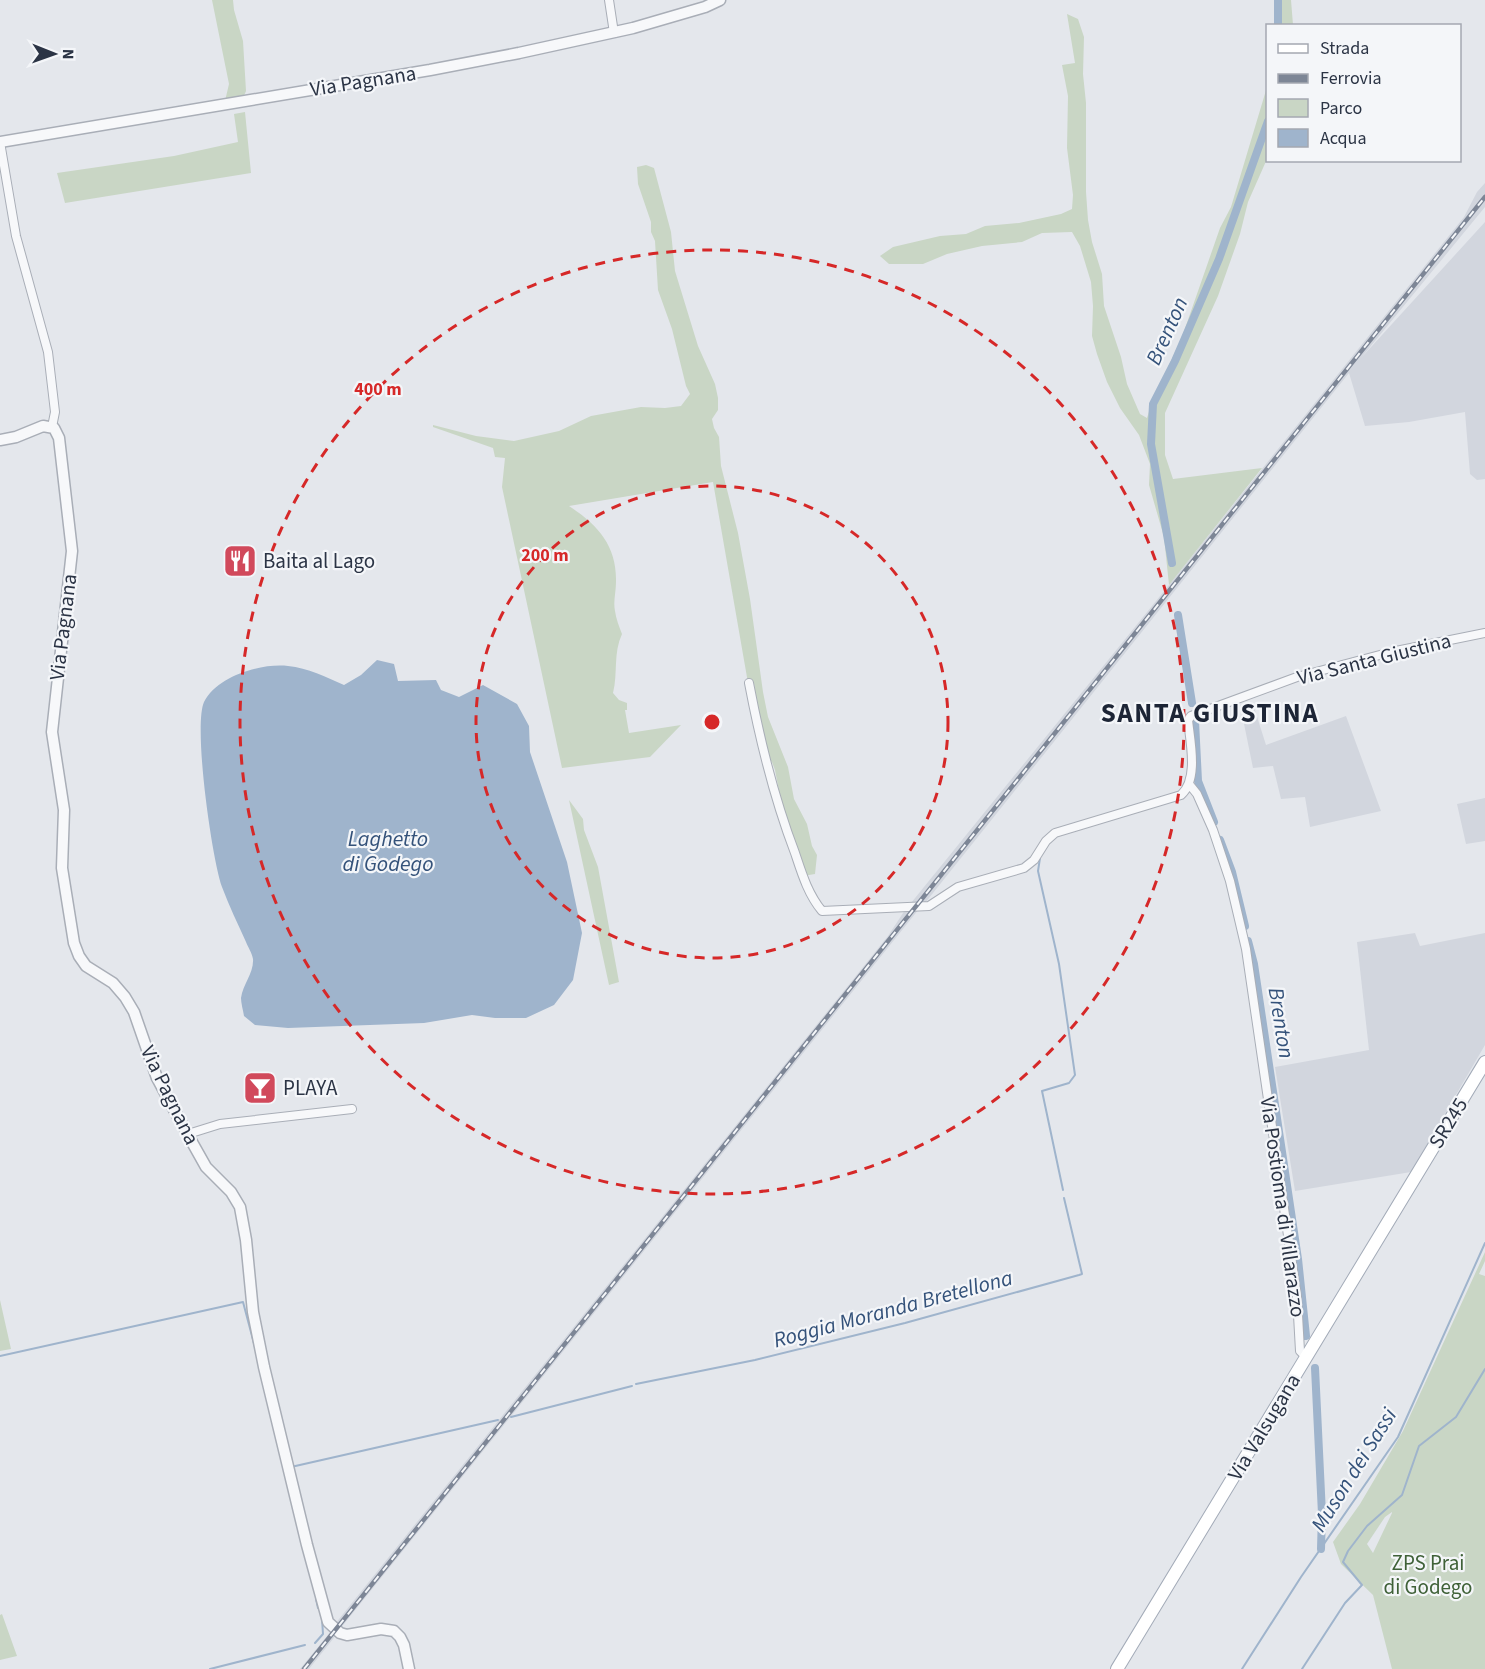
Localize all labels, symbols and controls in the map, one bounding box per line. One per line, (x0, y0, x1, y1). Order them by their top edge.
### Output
north arrow (24, 24, 84, 84)
legend (1266, 24, 1461, 162)
text: Strada (1320, 36, 1369, 61)
text: N (57, 49, 79, 60)
street label: Via Pagnana (308, 58, 418, 104)
text: Ferrovia (1320, 66, 1381, 91)
text: Parco (1320, 96, 1362, 121)
text: Acqua (1320, 126, 1366, 151)
water label: Brenton (1138, 292, 1196, 370)
text: 400 m (354, 377, 402, 402)
restaurant icon: Baita al Lago (222, 543, 258, 579)
text: 200 m (521, 543, 569, 568)
place label: Baita al Lago (263, 546, 375, 576)
street label: Via Pagnana (42, 572, 84, 682)
street label: Via Santa Giustina (1294, 625, 1454, 693)
district label: SANTA GIUSTINA (1101, 694, 1319, 733)
centre of rings (702, 712, 722, 732)
water label: Laghetto di Godego (343, 823, 433, 880)
water label: Brenton (1260, 985, 1302, 1061)
street label: Via Pagnana (133, 1040, 207, 1150)
bar icon: PLAYA (242, 1070, 278, 1106)
place label: PLAYA (283, 1073, 338, 1103)
street label: SR245 (1421, 1092, 1475, 1154)
street label: Via Postioma di Villarazzo (1253, 1095, 1313, 1319)
water label: Roggia Moranda Bretellona (770, 1262, 1016, 1356)
street label: Via Valsugana (1220, 1368, 1308, 1486)
water label: Muson dei Sassi (1303, 1401, 1405, 1538)
park label: ZPS Prai di Godego (1384, 1548, 1472, 1602)

